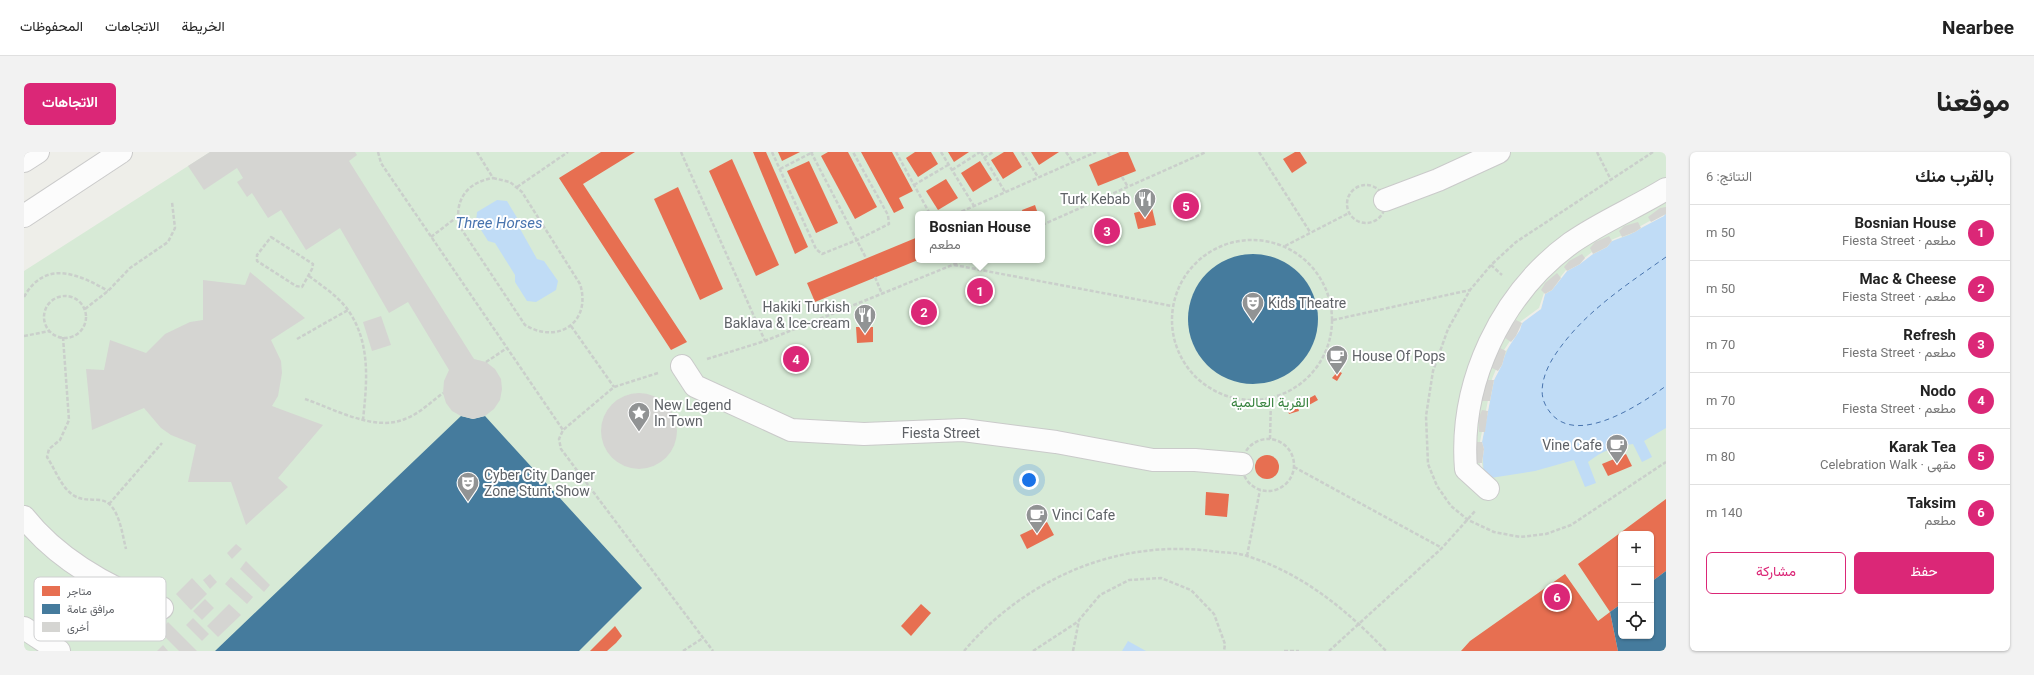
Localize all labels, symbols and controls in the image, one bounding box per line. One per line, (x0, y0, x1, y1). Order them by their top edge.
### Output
text: Nearbee (1942, 16, 2014, 39)
text: المحفوظات (20, 18, 83, 34)
text: الاتجاهات (105, 18, 159, 34)
text: الخريطة (181, 18, 225, 34)
button: الاتجاهات (24, 83, 116, 125)
text: موقعنا (1936, 85, 2010, 118)
text: بالقرب منك (1915, 166, 1994, 186)
text: النتائج: 6 (1706, 169, 1752, 184)
restaurant icon: Turk Kebab (1132, 186, 1158, 219)
place label: Turk Kebab (1060, 191, 1130, 207)
pin: 5 (1173, 191, 1199, 221)
popup (915, 211, 1045, 263)
water label: Three Horses (456, 214, 542, 232)
text: Bosnian House (1854, 214, 1956, 232)
pin: 3 (1094, 216, 1120, 246)
text: Bosnian House (929, 218, 1031, 236)
text: 50 m (1706, 225, 1735, 240)
text: 1 (1977, 225, 1985, 240)
text: مطعم · Fiesta Street (1842, 233, 1956, 248)
text: مطعم (929, 237, 961, 252)
text: Mac & Cheese (1859, 270, 1956, 288)
pin: 1 (967, 276, 993, 306)
text: 50 m (1706, 281, 1735, 296)
text: 2 (1977, 281, 1985, 296)
text: مطعم · Fiesta Street (1842, 289, 1956, 304)
theatre icon: Kids Theatre (1240, 290, 1266, 323)
place label: Kids Theatre (1268, 295, 1346, 311)
pin: 2 (911, 297, 937, 327)
place label: Hakiki Turkish Baklava & Ice-cream (724, 299, 850, 331)
restaurant icon: Hakiki Turkish Baklava & Ice-cream (852, 302, 878, 335)
text: Refresh (1903, 326, 1956, 344)
text: 70 m (1706, 337, 1735, 352)
text: 3 (1977, 337, 1985, 352)
cafe icon: House Of Pops (1324, 343, 1350, 376)
pin: 4 (783, 344, 809, 374)
text: مطعم · Fiesta Street (1842, 345, 1956, 360)
place label: House Of Pops (1352, 348, 1446, 364)
text: Nodo (1920, 382, 1956, 400)
text: 70 m (1706, 393, 1735, 408)
text: 4 (1977, 393, 1985, 408)
park label: القرية العالمية (1231, 394, 1309, 411)
place label: New Legend In Town (654, 397, 731, 429)
place icon: New Legend In Town (626, 400, 652, 433)
text: مطعم · Fiesta Street (1842, 401, 1956, 416)
street label: Fiesta Street (902, 425, 981, 441)
cafe icon: Vine Cafe (1604, 432, 1630, 465)
place label: Vine Cafe (1542, 437, 1602, 453)
text: Karak Tea (1889, 438, 1956, 456)
text: 80 m (1706, 449, 1735, 464)
text: 5 (1977, 449, 1985, 464)
text: مقهى · Celebration Walk (1820, 457, 1956, 472)
place label: Cyber City Danger Zone Stunt Show (484, 467, 595, 499)
theatre icon: Cyber City Danger Zone Stunt Show (455, 470, 481, 503)
your location (1019, 470, 1039, 490)
text: Taksim (1907, 494, 1956, 512)
cafe icon: Vinci Cafe (1024, 502, 1050, 535)
text: 140 m (1706, 505, 1743, 520)
text: 6 (1977, 505, 1985, 520)
place label: Vinci Cafe (1052, 507, 1115, 523)
text: مطعم (1925, 513, 1956, 528)
map controls (1618, 531, 1654, 639)
button: + (1618, 531, 1654, 567)
button: مشاركة (1706, 552, 1846, 594)
button: حفظ (1854, 552, 1994, 594)
button: − (1618, 567, 1654, 603)
legend (34, 577, 166, 641)
pin: 6 (1544, 582, 1570, 612)
text: متاجر (66, 585, 92, 598)
text: مرافق عامة (67, 603, 115, 616)
button: locate (1618, 603, 1654, 639)
text: أخرى (67, 621, 89, 634)

